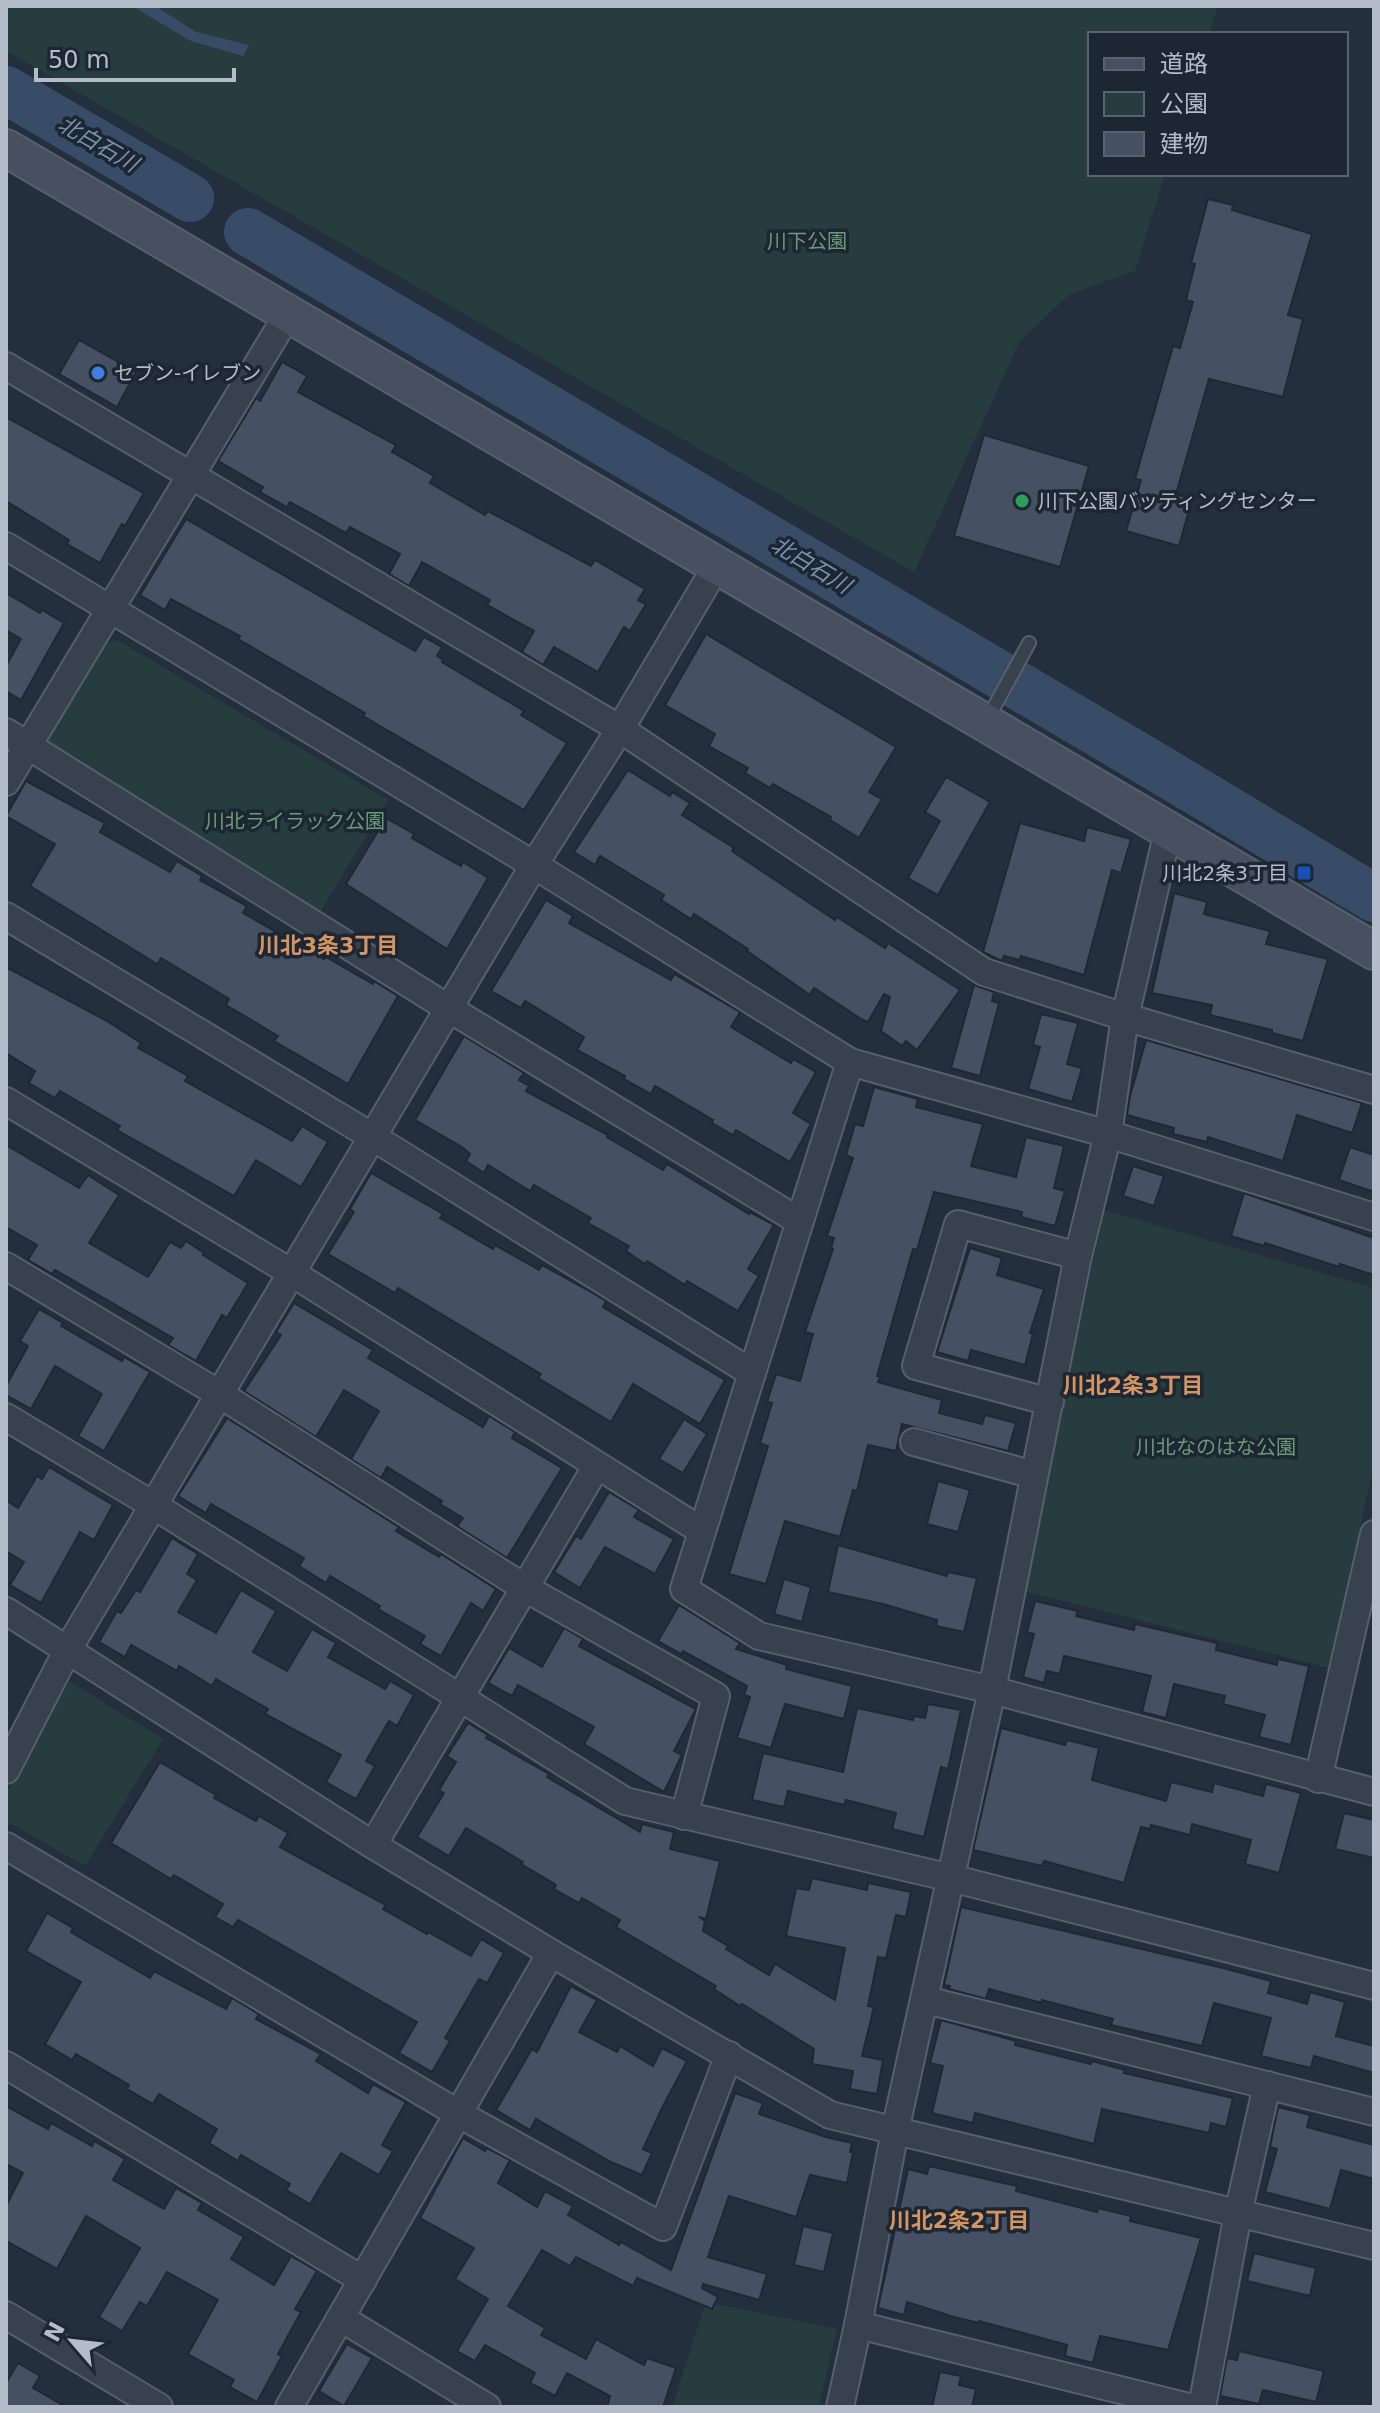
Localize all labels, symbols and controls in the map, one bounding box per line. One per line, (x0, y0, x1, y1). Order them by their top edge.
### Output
scale bar (36, 32, 234, 82)
legend (1088, 32, 1348, 176)
text: 50 m (48, 46, 110, 74)
text: 道路 (1160, 50, 1208, 78)
text: 公園 (1160, 90, 1208, 118)
water label: 北白石川 (54, 111, 144, 178)
text: 建物 (1160, 130, 1208, 158)
park label: 川下公園 (767, 229, 847, 253)
place label: セブン-イレブン (114, 361, 261, 385)
marker: セブン-イレブン (89, 364, 107, 382)
place label: 川下公園バッティングセンター (1038, 489, 1317, 513)
marker: 川下公園バッティングセンター (1013, 492, 1031, 510)
water label: 北白石川 (767, 532, 857, 599)
park label: 川北ライラック公園 (205, 809, 385, 833)
place label: 川北2条3丁目 (1163, 861, 1288, 885)
marker: 川北2条3丁目 (1295, 864, 1313, 882)
district label: 川北3条3丁目 (258, 933, 398, 958)
district label: 川北2条3丁目 (1063, 1373, 1203, 1398)
park label: 川北なのはな公園 (1136, 1435, 1296, 1459)
district label: 川北2条2丁目 (889, 2208, 1029, 2233)
north arrow (32, 2301, 112, 2381)
text: N (39, 2318, 70, 2346)

